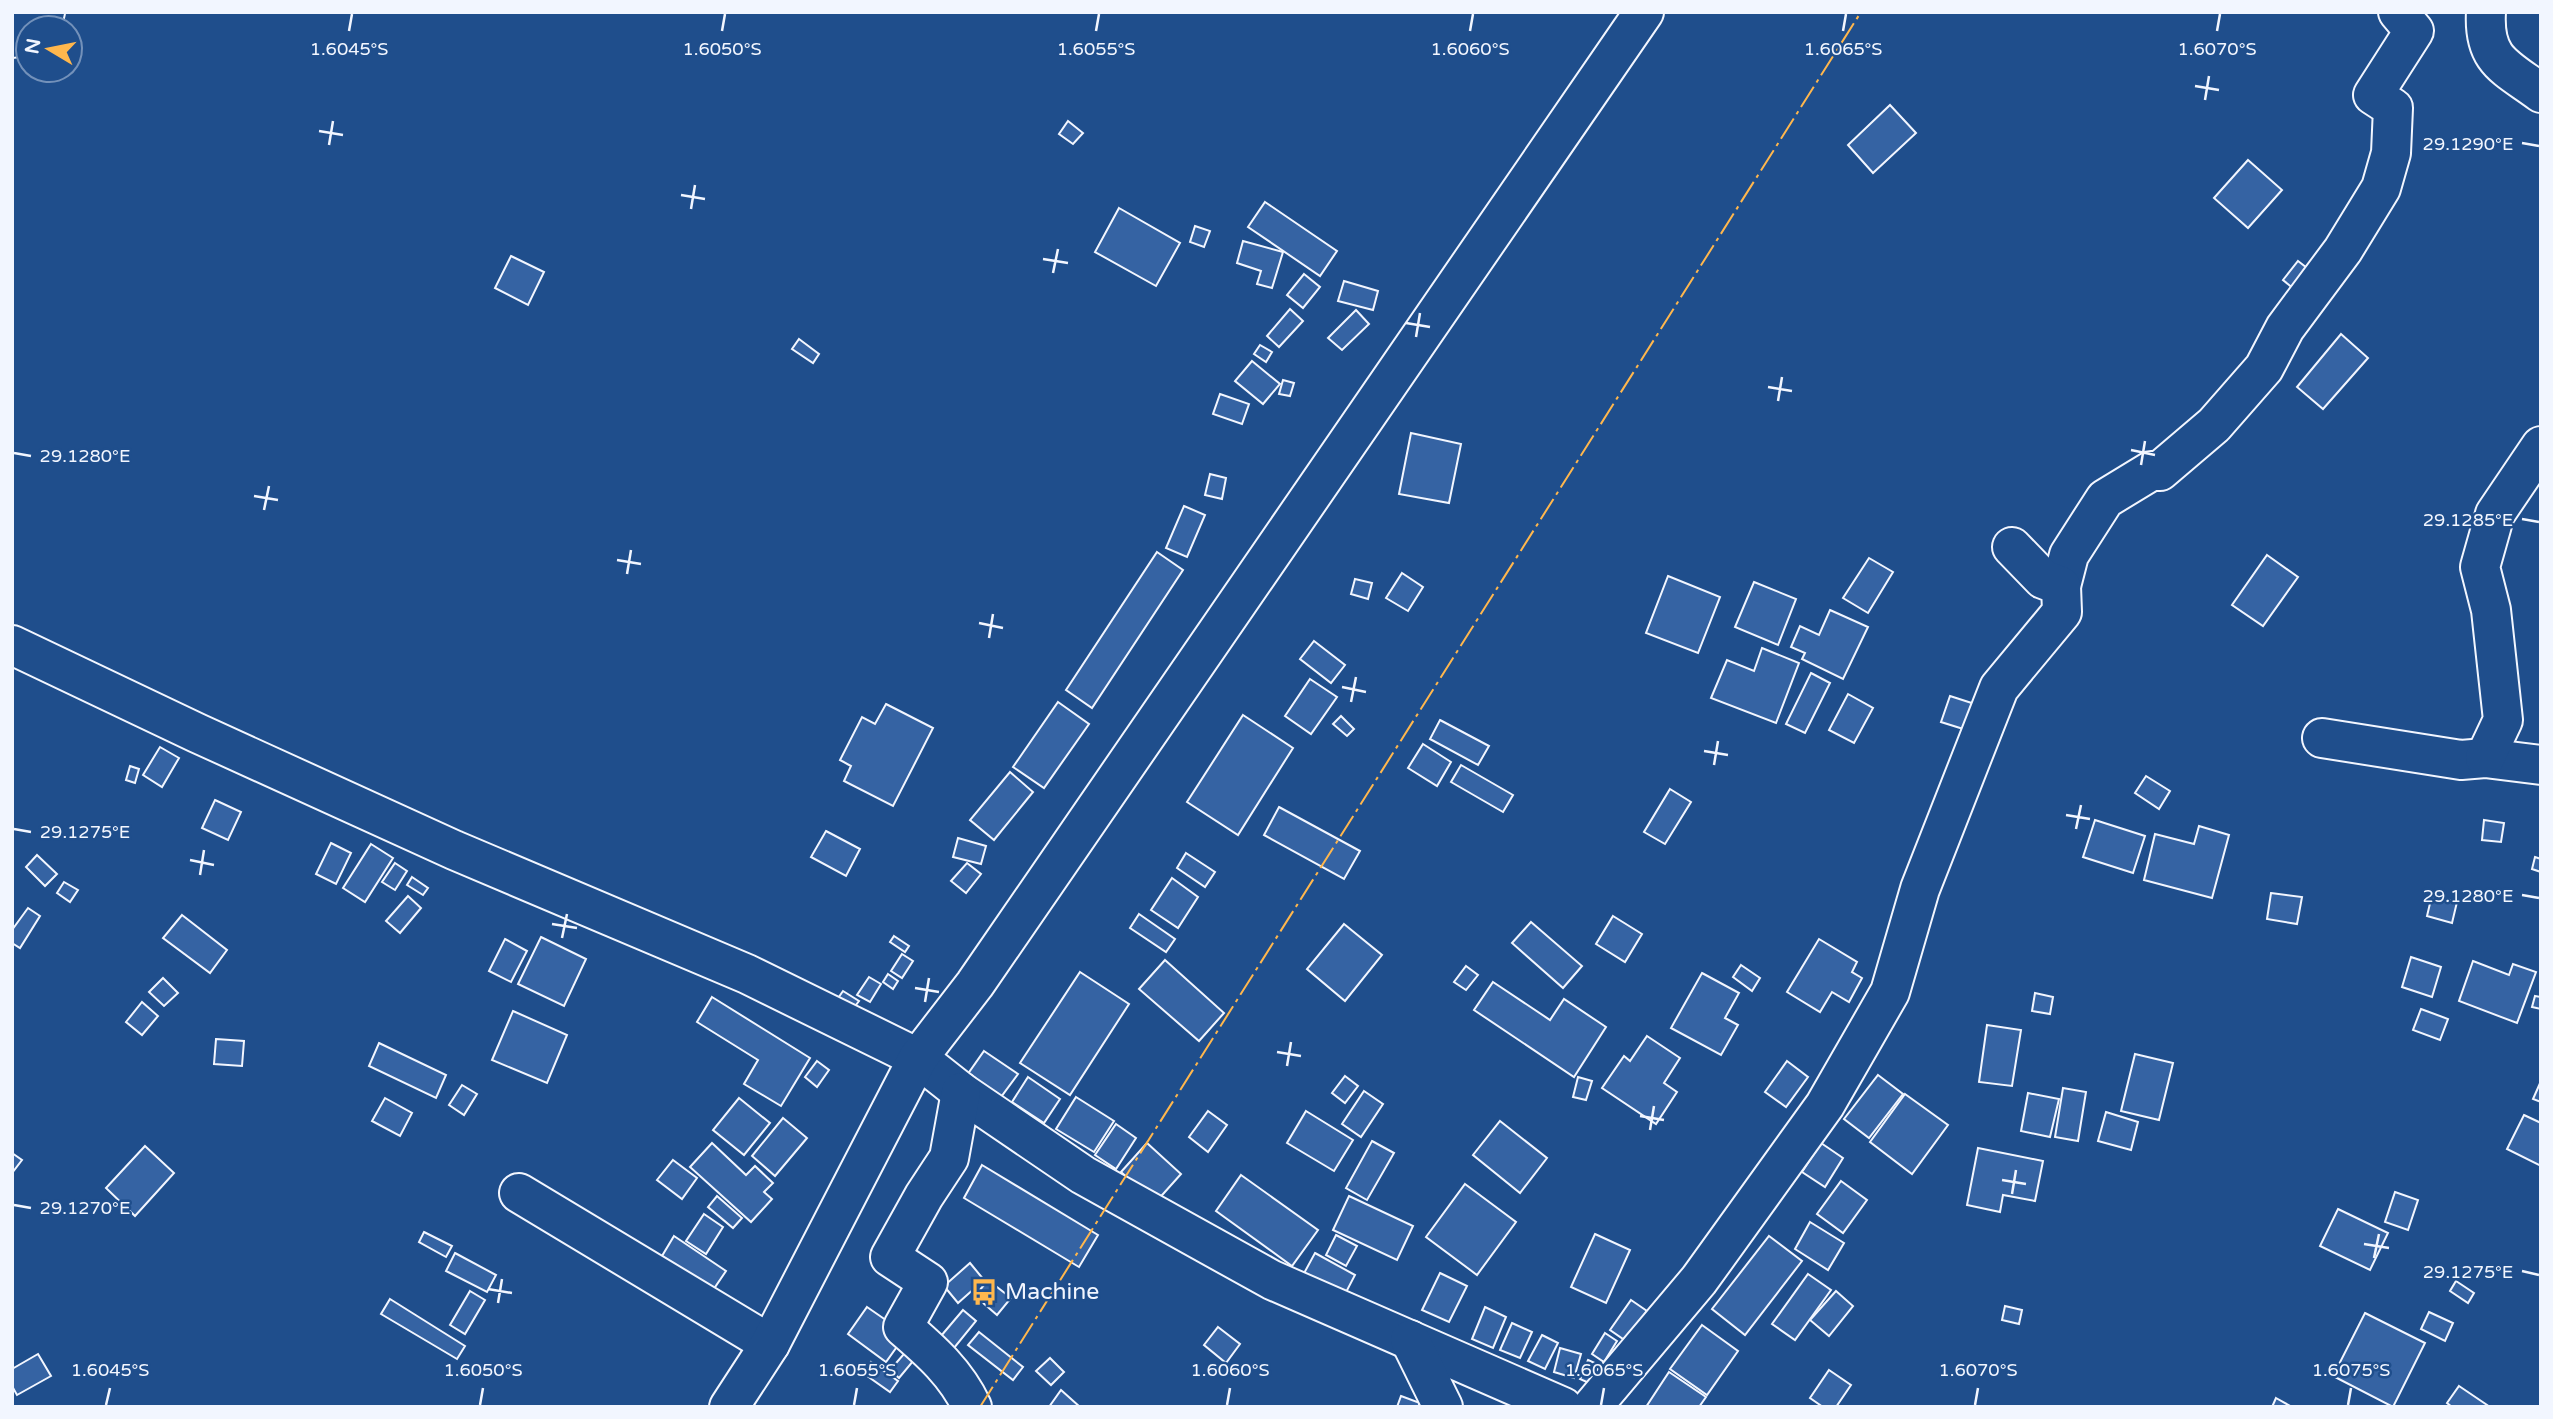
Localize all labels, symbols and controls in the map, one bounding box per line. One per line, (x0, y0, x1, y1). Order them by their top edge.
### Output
north arrow (14, 14, 84, 84)
text: N (21, 37, 45, 56)
text: 1.6045°S (310, 38, 388, 60)
text: 1.6050°S (682, 38, 762, 60)
text: 1.6055°S (1057, 38, 1135, 60)
text: 1.6060°S (1430, 38, 1510, 60)
text: 1.6065°S (1804, 38, 1882, 60)
text: 1.6070°S (2177, 38, 2257, 60)
text: 29.1290°E (2423, 133, 2513, 155)
text: 29.1280°E (40, 445, 130, 467)
text: 29.1285°E (2423, 509, 2513, 531)
text: 29.1275°E (40, 821, 130, 843)
text: 29.1280°E (2423, 885, 2513, 907)
text: 29.1270°E (40, 1197, 130, 1219)
text: 29.1275°E (2423, 1261, 2513, 1283)
bus stop icon: Machine (969, 1277, 999, 1307)
place label: Machine (1005, 1278, 1099, 1306)
text: 1.6045°S (71, 1359, 149, 1381)
text: 1.6050°S (443, 1359, 523, 1381)
text: 1.6055°S (818, 1359, 896, 1381)
text: 1.6060°S (1190, 1359, 1270, 1381)
text: 1.6065°S (1565, 1359, 1643, 1381)
text: 1.6070°S (1938, 1359, 2018, 1381)
text: 1.6075°S (2312, 1359, 2390, 1381)

